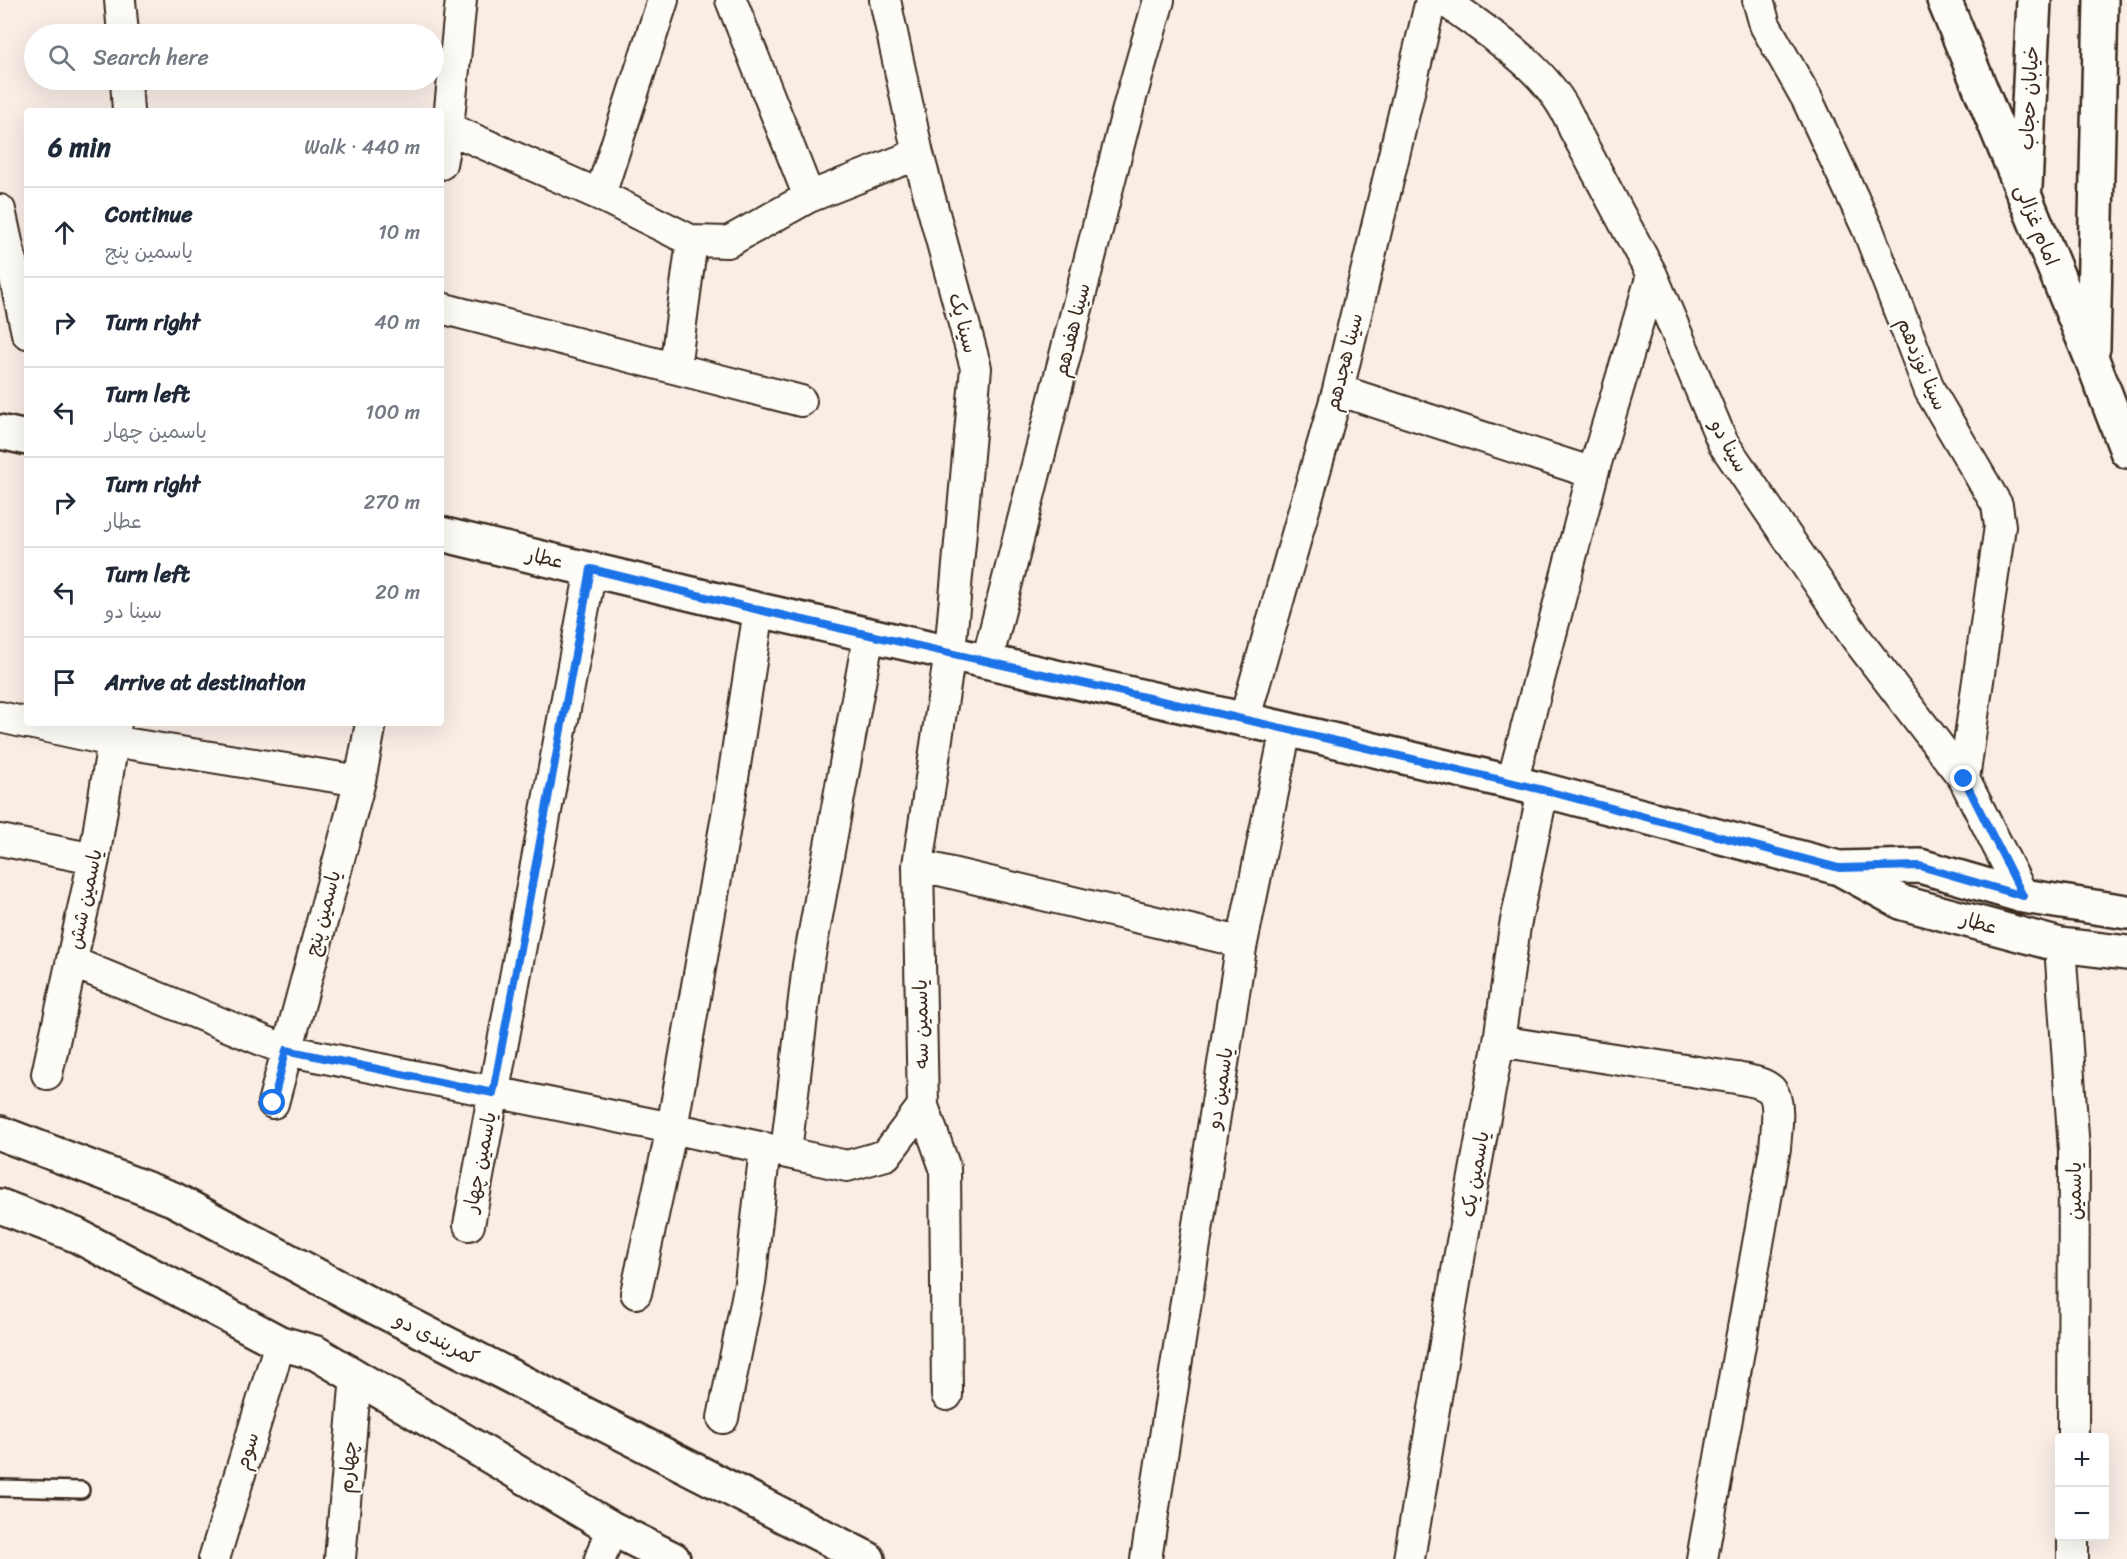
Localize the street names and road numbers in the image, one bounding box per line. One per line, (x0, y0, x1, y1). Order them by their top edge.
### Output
street label: خیابان حجاب (2009, 45, 2049, 151)
street label: امام غزالی (2005, 179, 2069, 271)
street label: سینا هفدهم (1043, 279, 1101, 381)
street label: سینا یک (938, 289, 988, 357)
street label: سینا هجدهم (1315, 309, 1373, 415)
street label: سینا نوزدهم (1887, 312, 1957, 416)
street label: سینا دو (1699, 411, 1758, 479)
street label: عطار (521, 536, 567, 579)
street label: یاسمین شش (57, 845, 113, 953)
street label: یاسمین پنج (295, 866, 351, 960)
street label: عطار (1955, 901, 2001, 945)
street label: یاسمین سه (903, 979, 939, 1069)
street label: یاسمین دو (1196, 1045, 1244, 1133)
street label: یاسمین چهار (453, 1109, 507, 1217)
street label: یاسمین یک (1450, 1128, 1500, 1220)
street label: یاسمین (2057, 1162, 2092, 1220)
street label: کمربندی دو (387, 1302, 486, 1375)
street label: سوم (225, 1428, 269, 1474)
street label: چهارم (328, 1439, 368, 1495)

